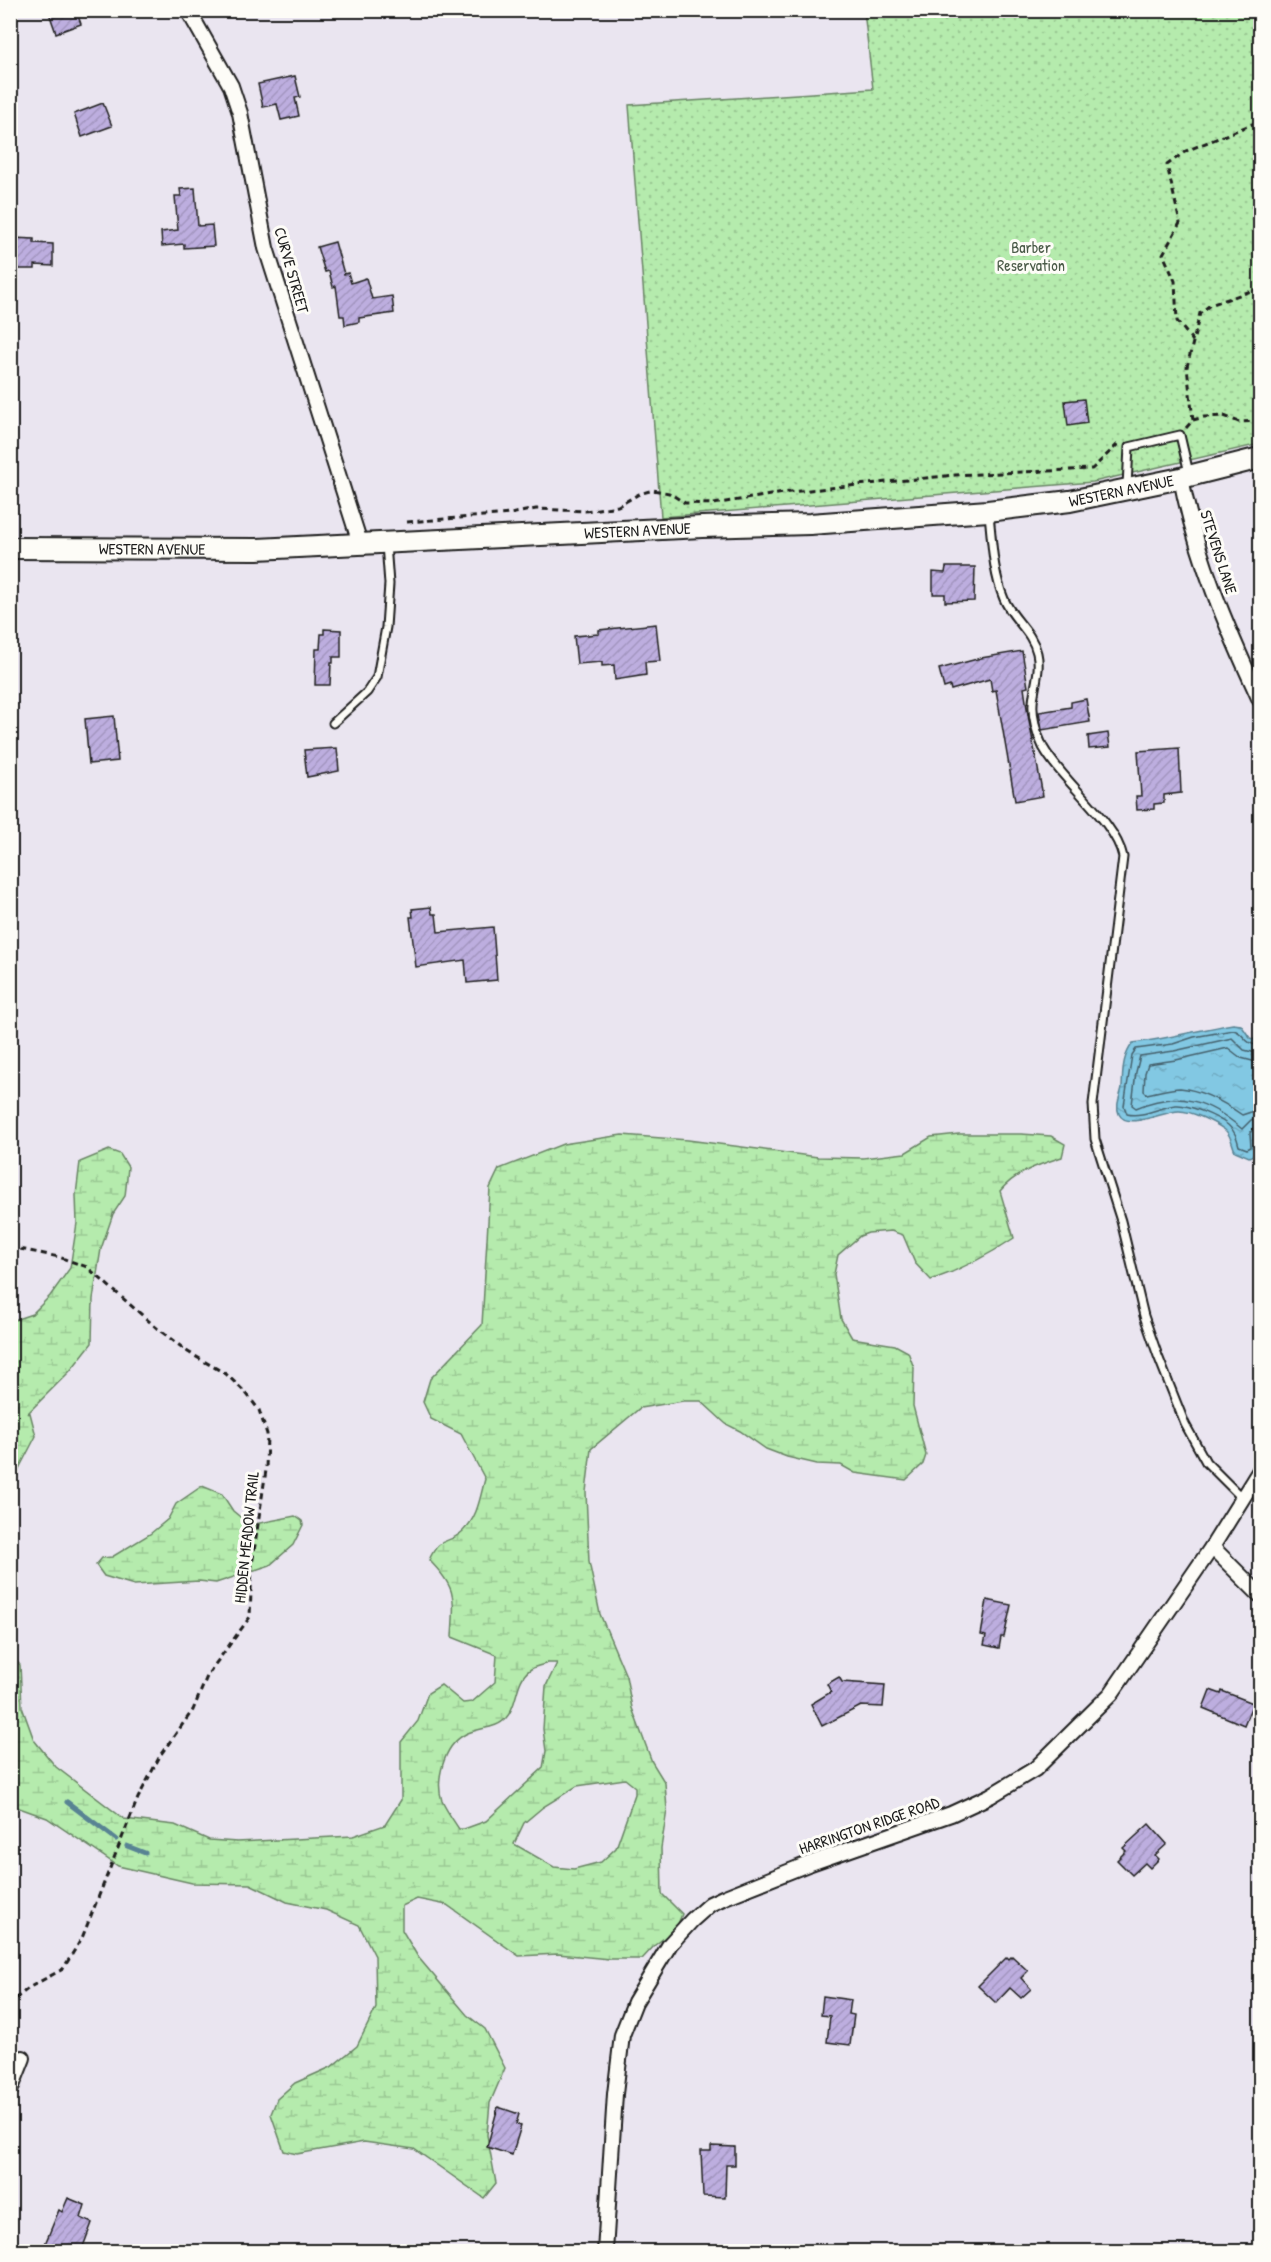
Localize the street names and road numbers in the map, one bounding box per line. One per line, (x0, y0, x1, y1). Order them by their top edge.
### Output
street label: CURVE STREET (269, 225, 315, 316)
street label: WESTERN AVENUE (1067, 469, 1176, 512)
street label: STEVENS LANE (1195, 507, 1243, 597)
street label: WESTERN AVENUE (584, 517, 691, 544)
street label: WESTERN AVENUE (99, 537, 205, 560)
street label: HIDDEN MEADOW TRAIL (228, 1470, 264, 1604)
street label: HARRINGTON RIDGE ROAD (796, 1791, 942, 1859)

